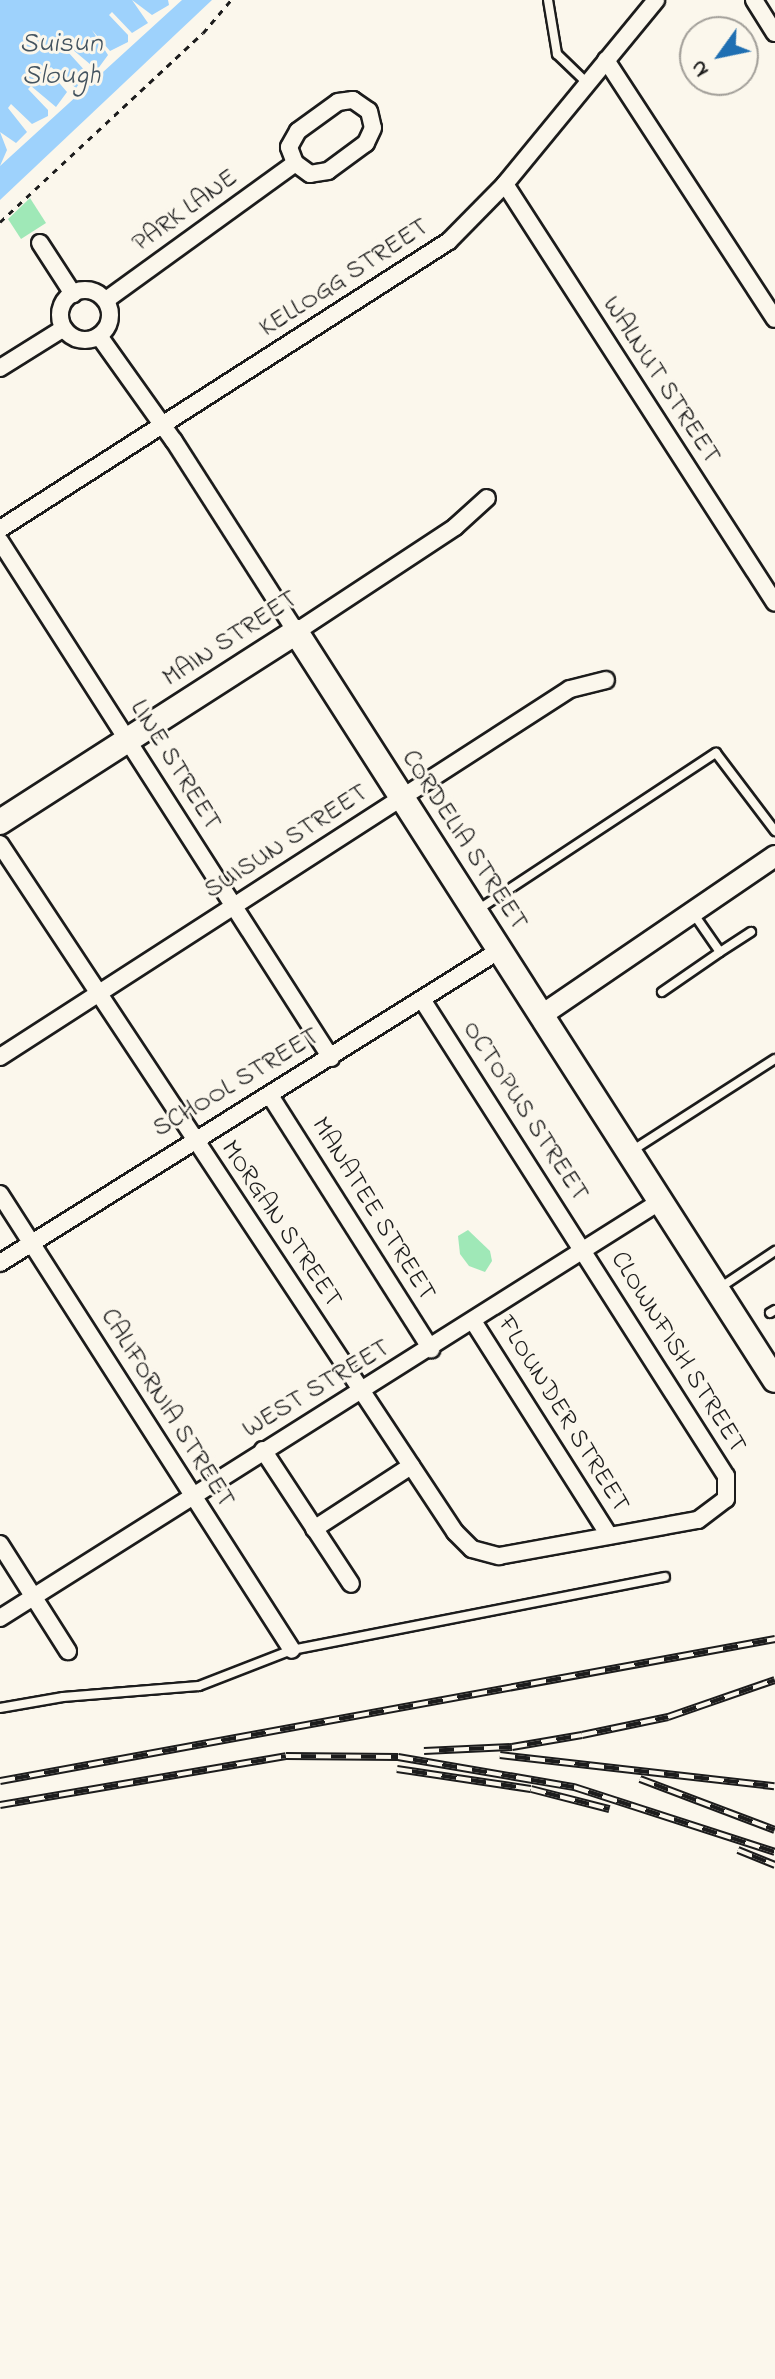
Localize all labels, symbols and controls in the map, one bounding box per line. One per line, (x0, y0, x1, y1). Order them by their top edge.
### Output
north arrow (679, 16, 759, 96)
water label: Suisun Slough (20, 28, 102, 94)
text: N (683, 53, 718, 83)
street label: PARK LANE (128, 164, 244, 260)
street label: KELLOGG STREET (255, 213, 435, 345)
street label: WALNUT STREET (594, 291, 726, 471)
street label: MAIN STREET (158, 585, 304, 695)
street label: LINE STREET (122, 695, 226, 837)
street label: CORDELIA STREET (393, 745, 533, 937)
street label: SUISUN STREET (199, 779, 375, 907)
street label: OCTOPUS STREET (454, 1016, 594, 1208)
street label: SCHOOL STREET (148, 1022, 326, 1146)
street label: MANATEE STREET (303, 1112, 441, 1308)
street label: MORGAN STREET (213, 1136, 347, 1314)
street label: CLOWNFISH STREET (602, 1246, 752, 1460)
street label: CALIFORNIA STREET (92, 1304, 240, 1514)
street label: FLOUNDER STREET (489, 1311, 635, 1519)
street label: WEST STREET (238, 1334, 396, 1446)

